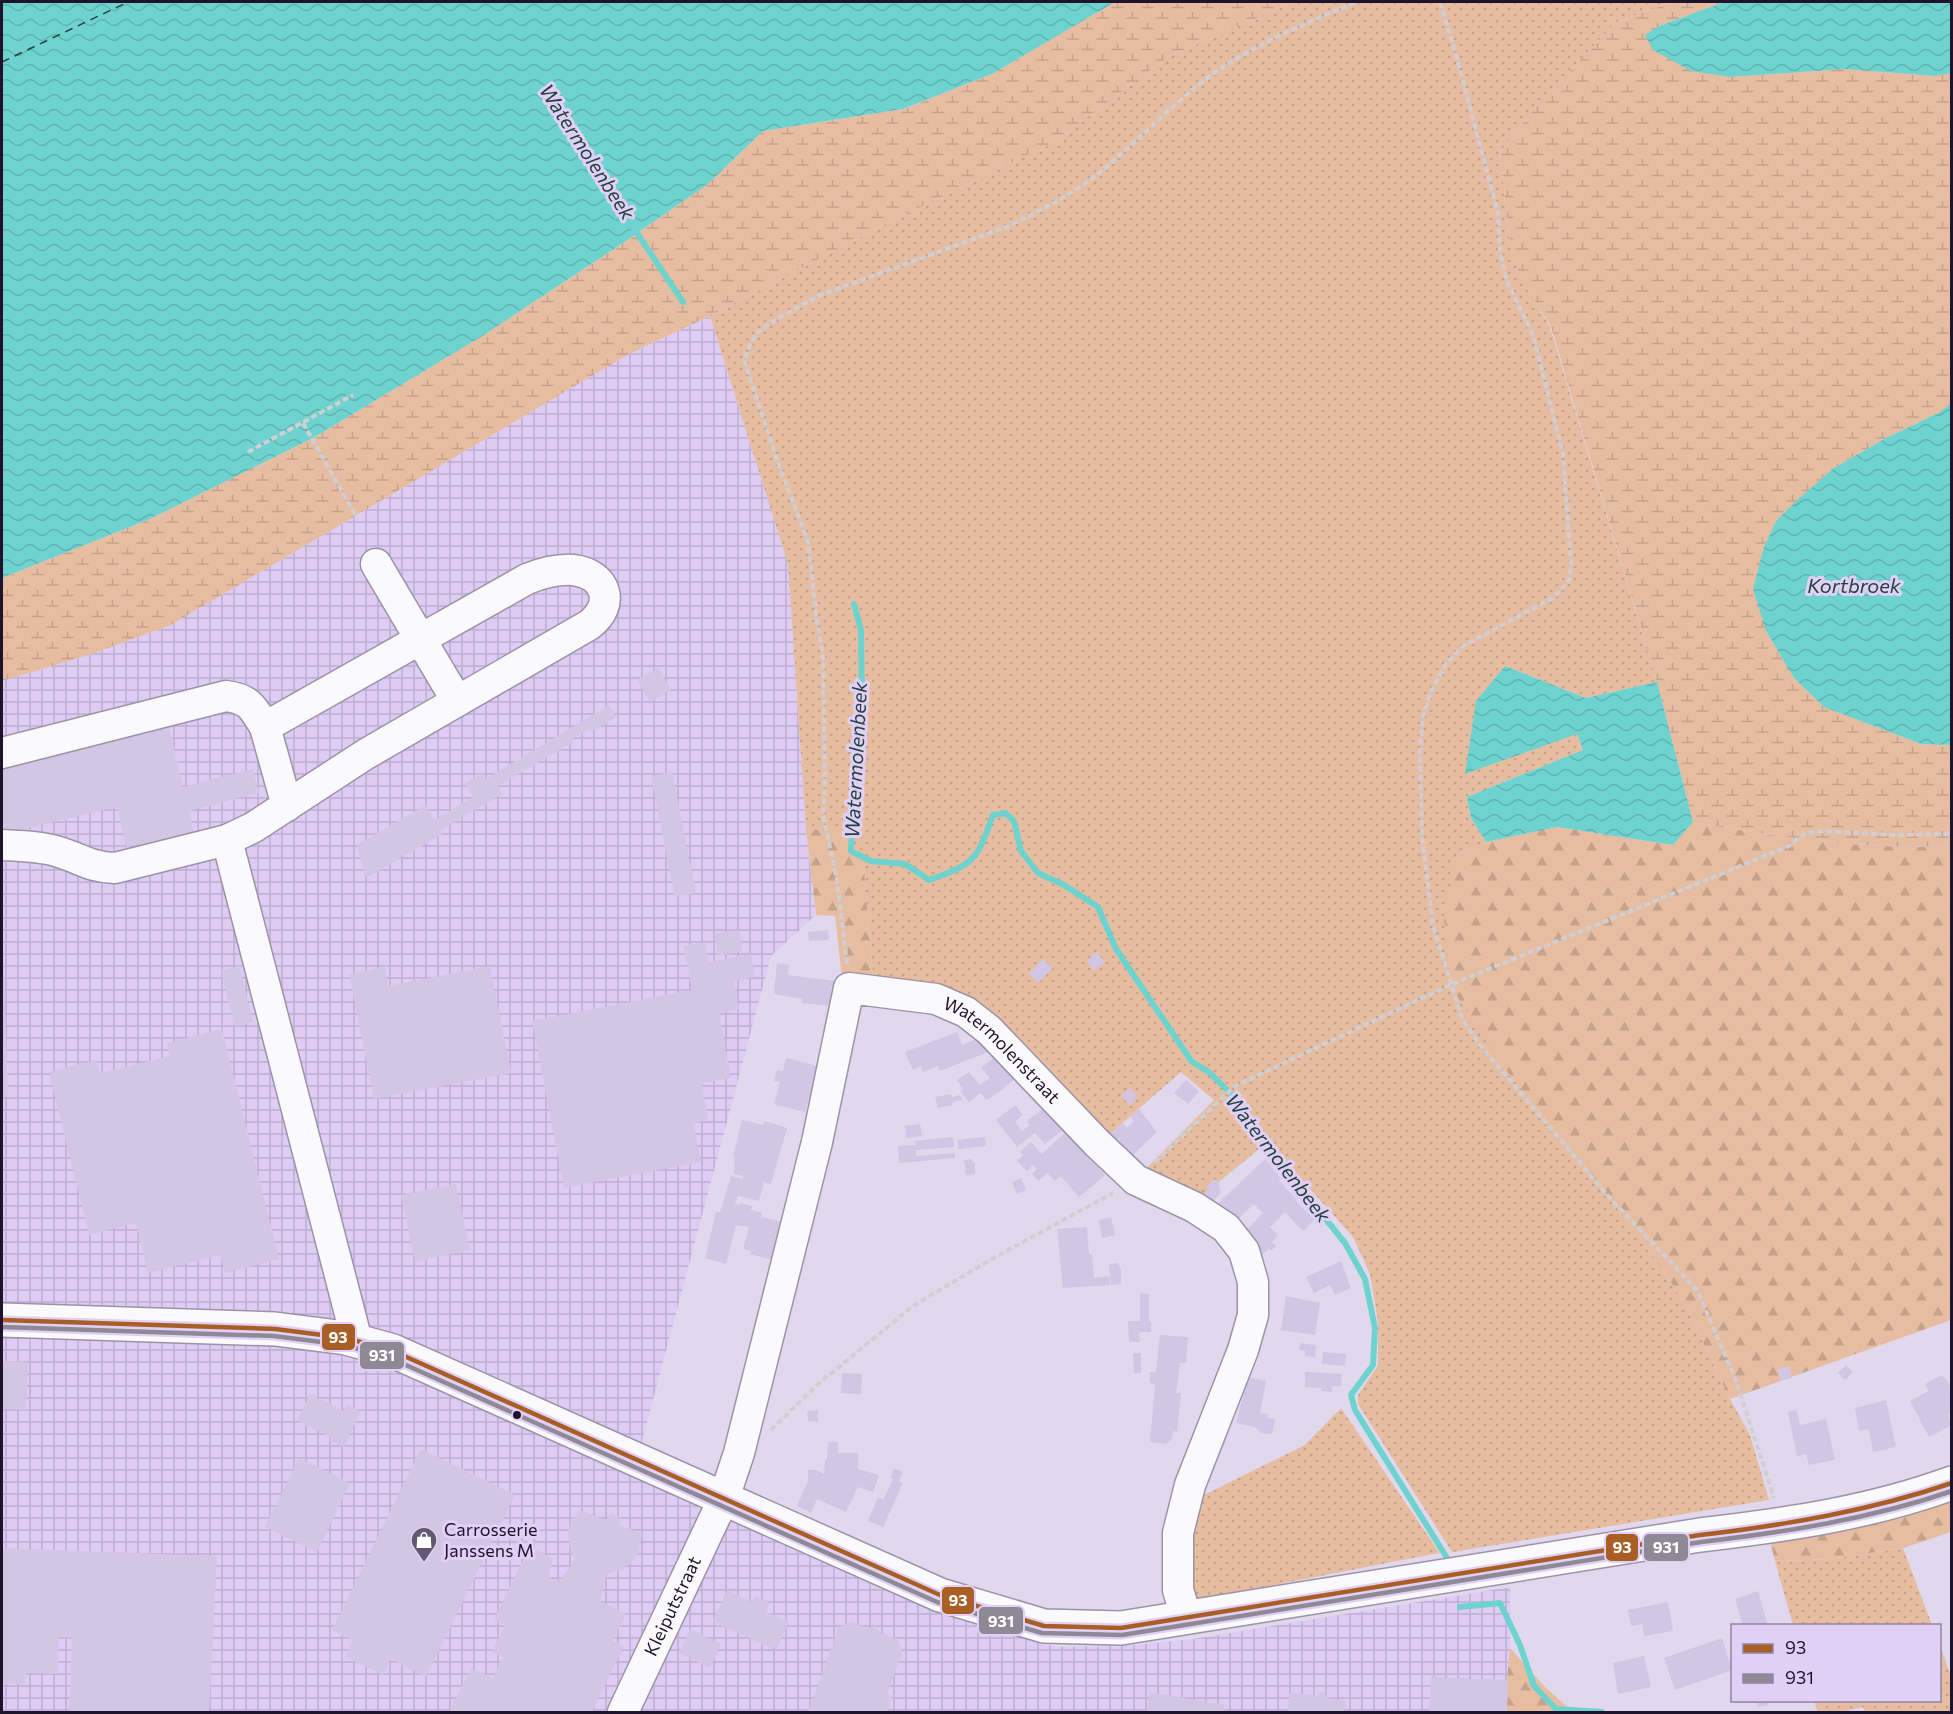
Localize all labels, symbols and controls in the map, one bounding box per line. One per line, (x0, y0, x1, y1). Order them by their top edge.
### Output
water label: Watermolenbeek (535, 79, 641, 225)
water label: Kortbroek (1807, 573, 1902, 597)
water label: Watermolenbeek (839, 680, 871, 839)
street label: Watermolenstraat (940, 992, 1065, 1108)
water label: Watermolenbeek (1221, 1088, 1337, 1227)
line badge: 93 (321, 1323, 356, 1351)
text: 93 (328, 1327, 348, 1346)
line badge: 931 (359, 1341, 405, 1370)
text: 931 (369, 1345, 395, 1364)
unlabelled marker (511, 1409, 523, 1421)
place label: Carrosserie Janssens M (444, 1518, 538, 1561)
shop icon: Carrosserie Janssens M (409, 1525, 439, 1563)
line badge: 93 (1605, 1533, 1639, 1562)
line badge: 931 (1643, 1533, 1689, 1562)
text: 93 (1612, 1537, 1632, 1556)
text: 931 (1653, 1537, 1679, 1556)
street label: Kleiputstraat (639, 1552, 705, 1659)
line badge: 93 (941, 1586, 975, 1615)
text: 93 (948, 1590, 968, 1609)
line badge: 931 (978, 1606, 1024, 1635)
text: 931 (988, 1611, 1014, 1630)
legend (1731, 1624, 1941, 1702)
text: 93 (1785, 1636, 1806, 1658)
text: 931 (1785, 1666, 1814, 1688)

